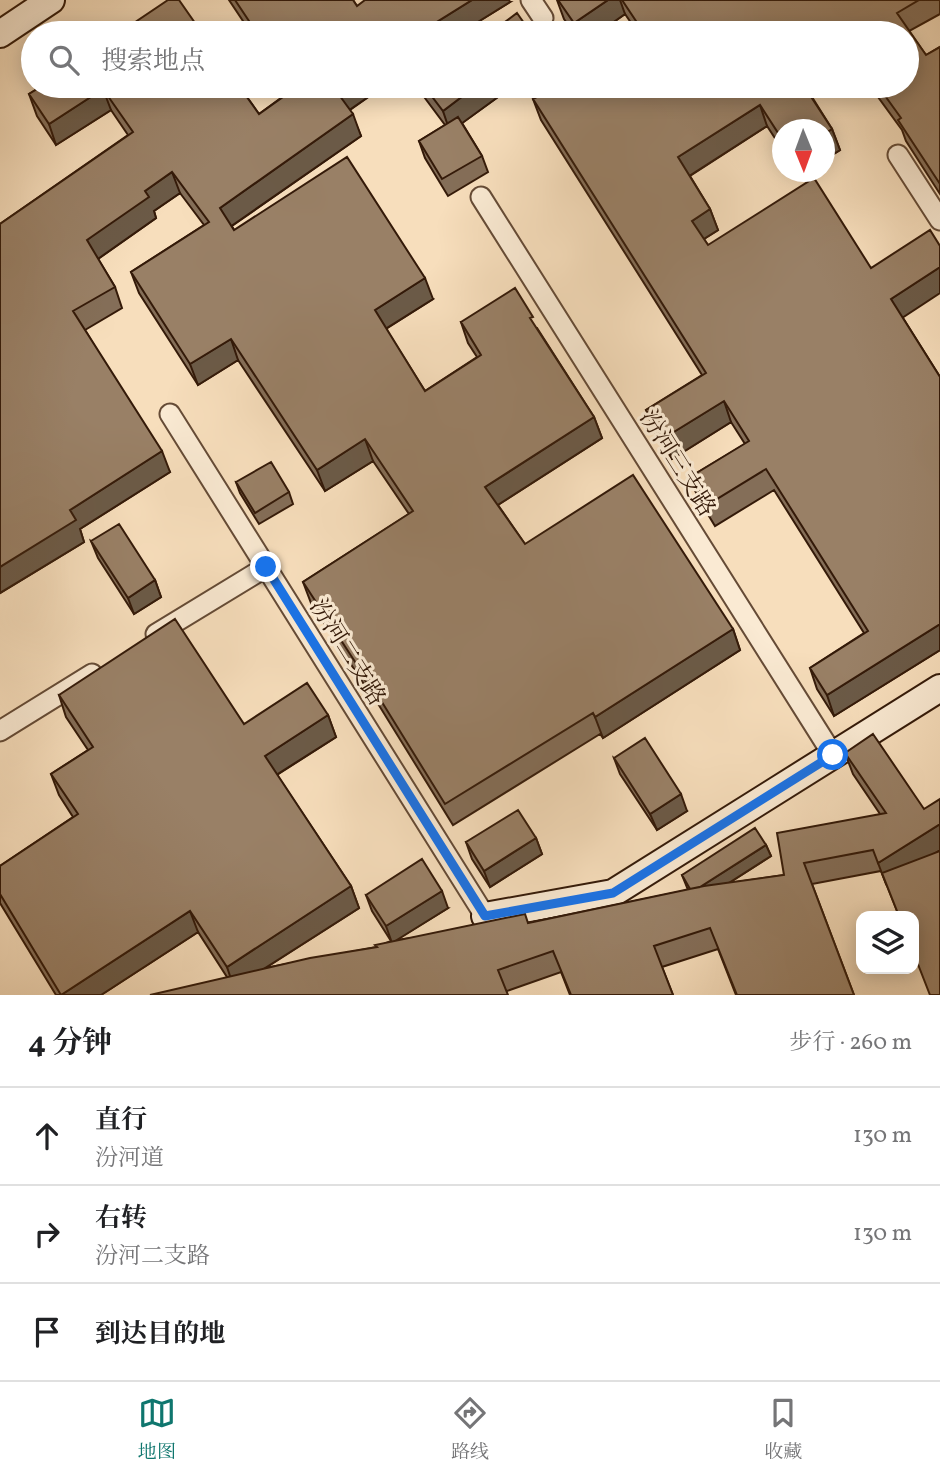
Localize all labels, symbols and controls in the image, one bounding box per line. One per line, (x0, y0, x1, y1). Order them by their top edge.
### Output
search box (21, 21, 919, 98)
icon: search (45, 41, 83, 79)
text: 搜索地点 (101, 44, 205, 80)
north arrow (772, 119, 835, 182)
street label: 汾河三支路 (630, 404, 723, 524)
route end (250, 551, 281, 582)
street label: 汾河二支路 (300, 593, 393, 713)
route start (817, 739, 848, 770)
map controls (856, 911, 919, 974)
button: layers (856, 911, 919, 974)
text: 4 分钟 (28, 1023, 112, 1065)
text: 步行 · 260 m (790, 1027, 912, 1059)
text: 直行 (95, 1103, 147, 1139)
icon: ahead (28, 1117, 66, 1155)
text: 130 m (853, 1120, 912, 1152)
text: 汾河道 (95, 1143, 164, 1175)
text: 右转 (95, 1201, 147, 1237)
icon: right (28, 1215, 66, 1253)
text: 130 m (853, 1218, 912, 1250)
text: 汾河二支路 (95, 1241, 210, 1273)
icon: arrive (28, 1313, 66, 1351)
text: 到达目的地 (95, 1317, 225, 1353)
tab: 地图 (138, 1394, 176, 1466)
tab: 路线 (451, 1394, 489, 1466)
tab: 收藏 (764, 1394, 802, 1466)

